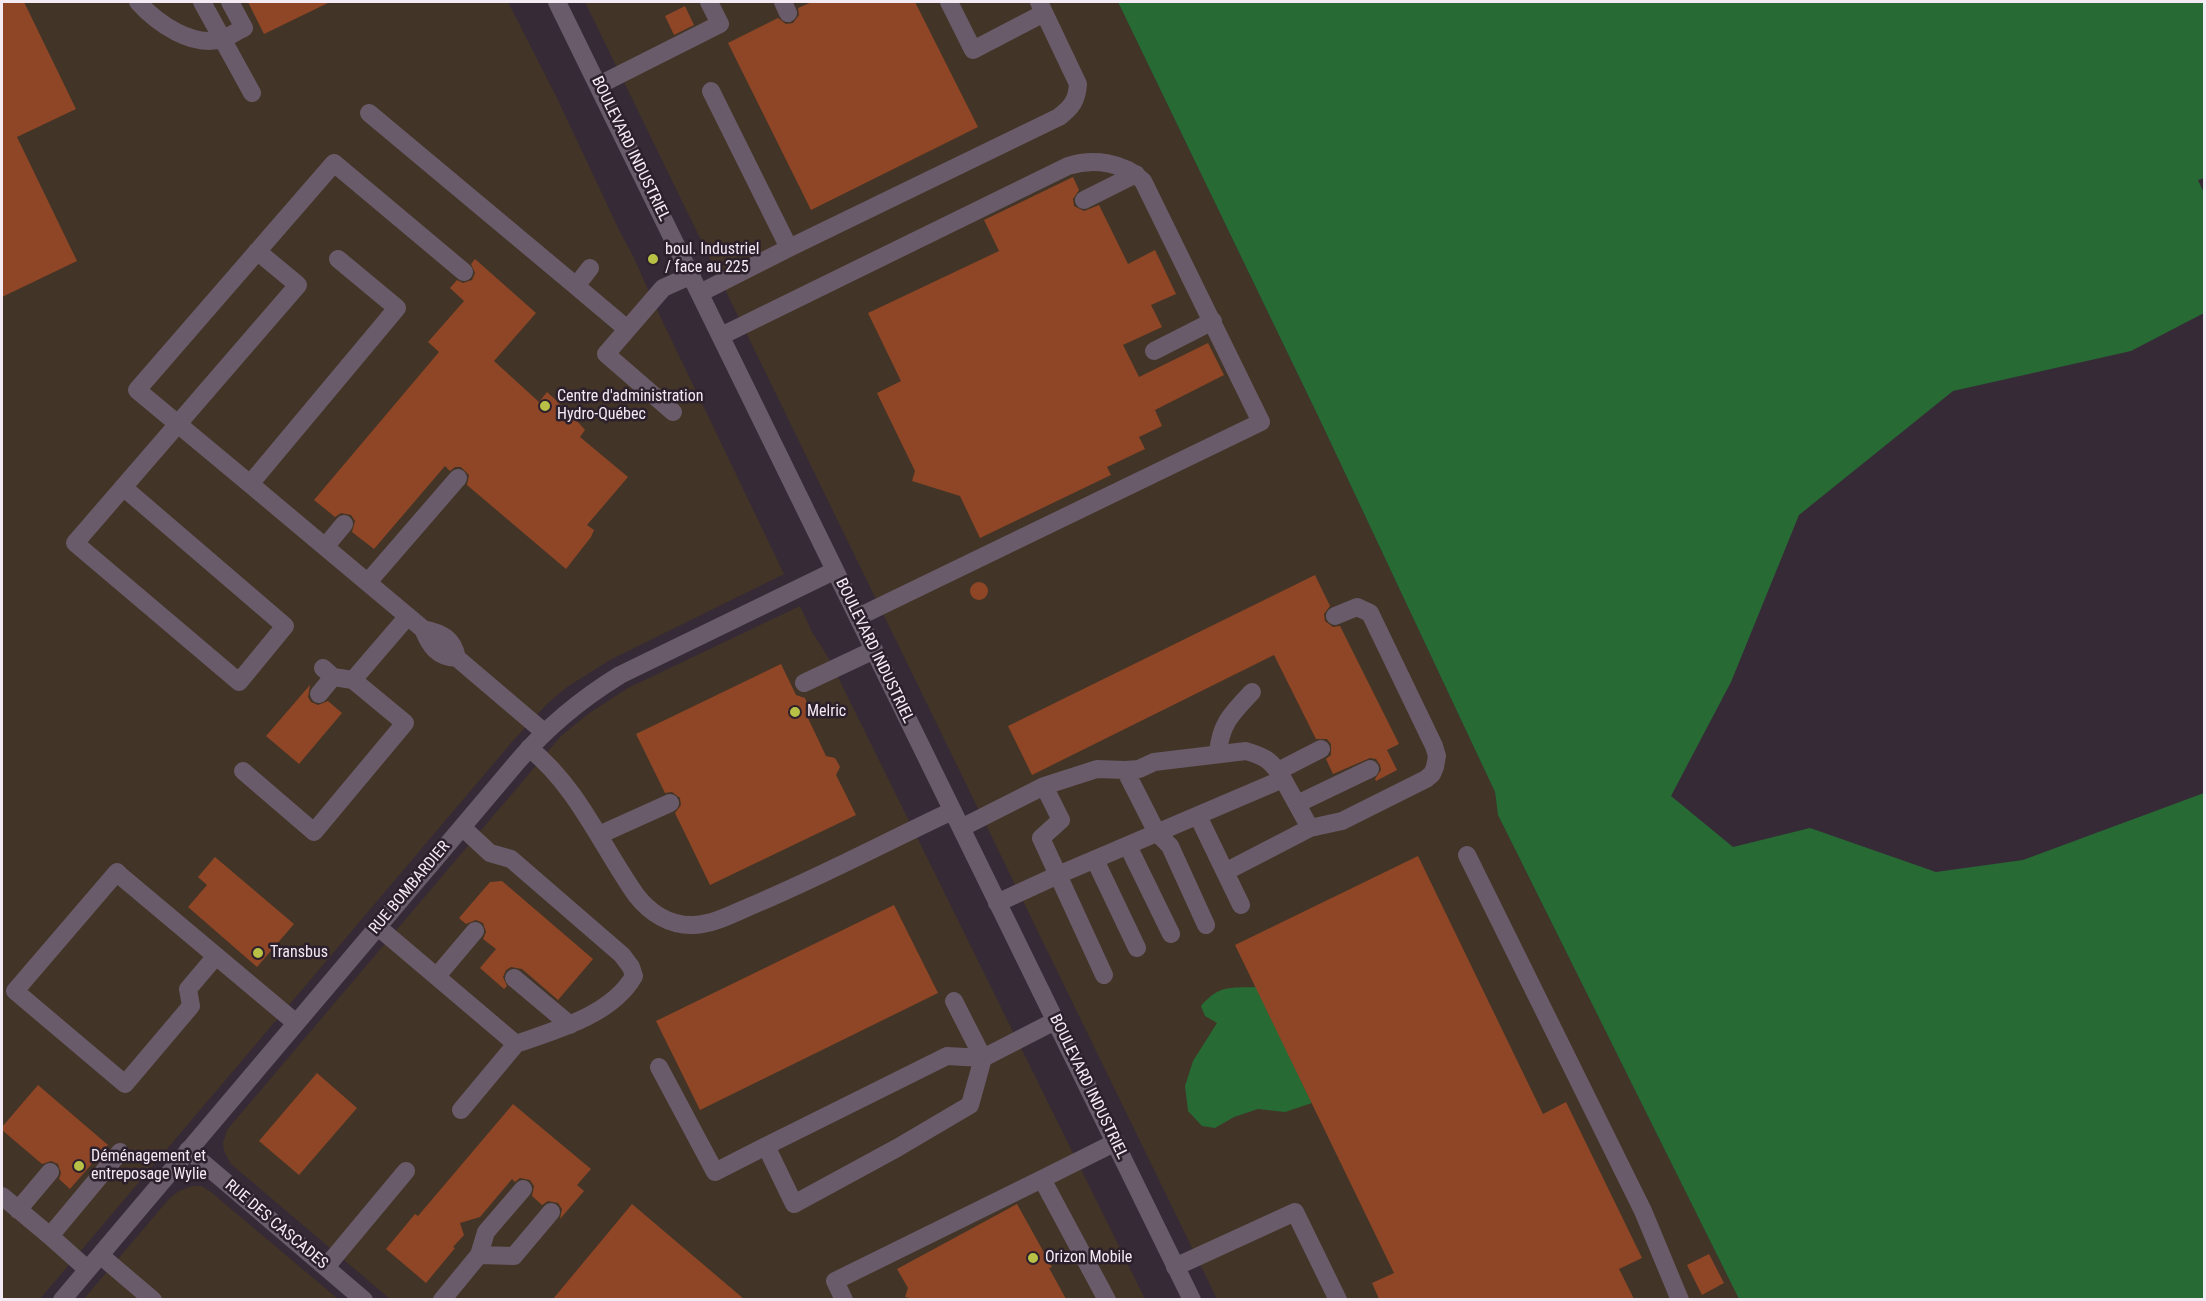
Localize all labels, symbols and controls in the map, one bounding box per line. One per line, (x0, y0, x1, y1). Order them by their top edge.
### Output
street label: BOULEVARD INDUSTRIEL (587, 74, 673, 224)
place label: boul. Industriel / face au 225 (665, 240, 759, 278)
marker: boul. Industriel / face au 225 (646, 252, 660, 266)
place label: Centre d'administration Hydro-Québec (557, 387, 703, 425)
marker: Centre d'administration Hydro-Québec (538, 399, 552, 413)
street label: BOULEVARD INDUSTRIEL (831, 576, 917, 726)
place label: Melric (807, 702, 846, 722)
marker: Melric (788, 705, 802, 719)
street label: RUE BOMBARDIER (366, 838, 454, 938)
place label: Transbus (270, 943, 328, 963)
marker: Transbus (251, 946, 265, 960)
street label: BOULEVARD INDUSTRIEL (1045, 1012, 1131, 1162)
place label: Déménagement et entreposage Wylie (91, 1147, 207, 1185)
marker: Déménagement et entreposage Wylie (72, 1159, 86, 1173)
street label: RUE DES CASCADES (221, 1176, 331, 1274)
place label: Orizon Mobile (1045, 1248, 1132, 1268)
marker: Orizon Mobile (1026, 1251, 1040, 1265)

